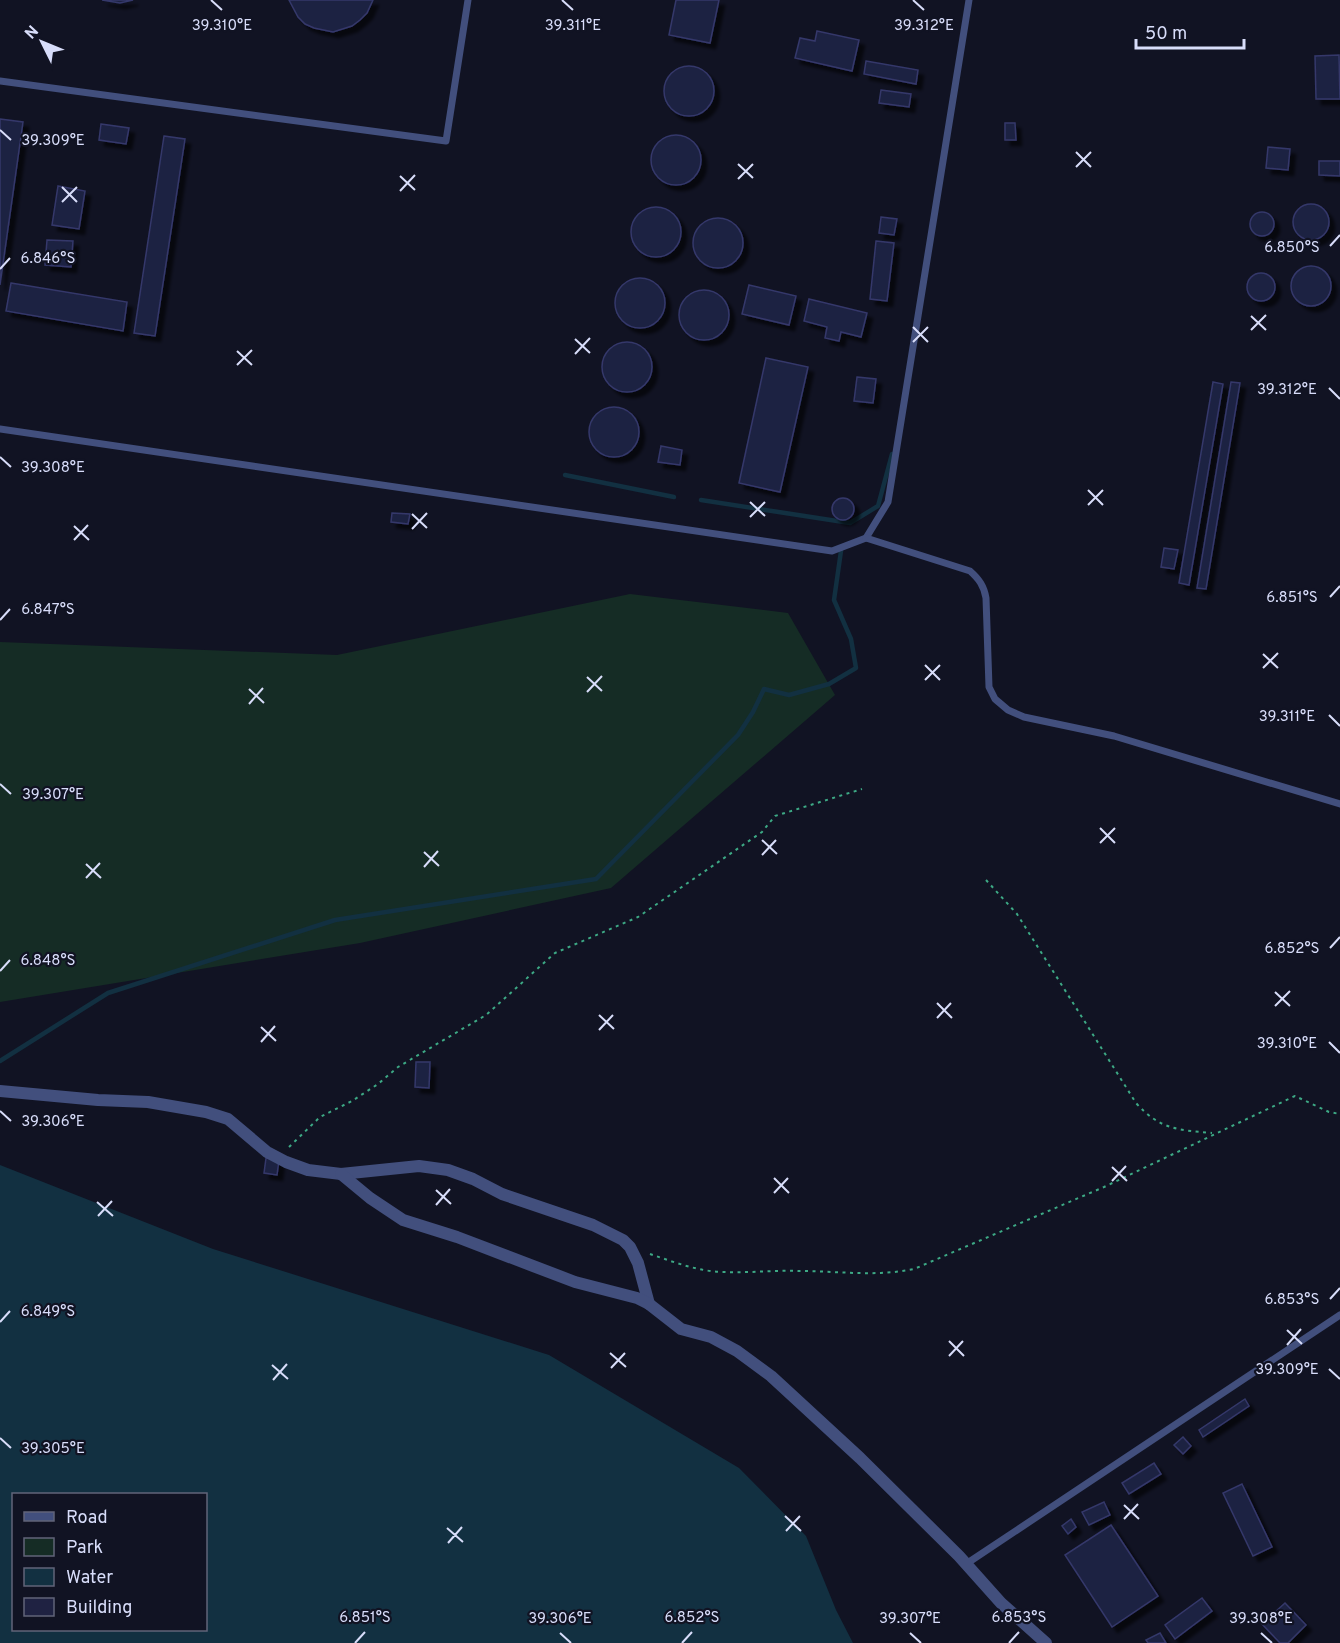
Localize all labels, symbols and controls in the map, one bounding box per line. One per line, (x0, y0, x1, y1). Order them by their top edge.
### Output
north arrow (12, 12, 72, 72)
scale bar (1136, 12, 1244, 50)
text: 39.310°E (192, 17, 252, 36)
text: 39.311°E (545, 17, 601, 36)
text: 39.312°E (894, 17, 954, 36)
text: N (21, 22, 44, 44)
text: 50 m (1145, 23, 1187, 46)
text: 39.309°E (21, 132, 85, 151)
text: 6.850°S (1264, 239, 1320, 258)
text: 6.846°S (21, 250, 75, 269)
text: 39.312°E (1257, 381, 1317, 400)
text: 39.308°E (21, 459, 85, 478)
text: 6.851°S (1266, 589, 1318, 608)
text: 6.847°S (21, 601, 75, 620)
text: 39.311°E (1259, 708, 1315, 727)
text: 39.307°E (22, 786, 84, 805)
text: 6.852°S (1264, 940, 1320, 959)
text: 6.848°S (20, 952, 76, 971)
text: 39.310°E (1257, 1035, 1317, 1054)
text: 39.306°E (21, 1113, 85, 1132)
text: 6.853°S (1265, 1291, 1319, 1310)
text: 6.849°S (21, 1303, 75, 1322)
text: 39.309°E (1255, 1361, 1319, 1380)
text: 39.305°E (21, 1440, 85, 1459)
legend (12, 1493, 207, 1631)
text: Road (66, 1507, 108, 1530)
text: Park (66, 1537, 103, 1560)
text: Water (66, 1567, 113, 1590)
text: Building (66, 1597, 132, 1620)
text: 6.851°S (339, 1609, 391, 1628)
text: 6.852°S (664, 1609, 720, 1628)
text: 6.853°S (992, 1609, 1046, 1628)
text: 39.306°E (528, 1610, 592, 1629)
text: 39.307°E (879, 1610, 941, 1629)
text: 39.308°E (1229, 1610, 1293, 1629)

